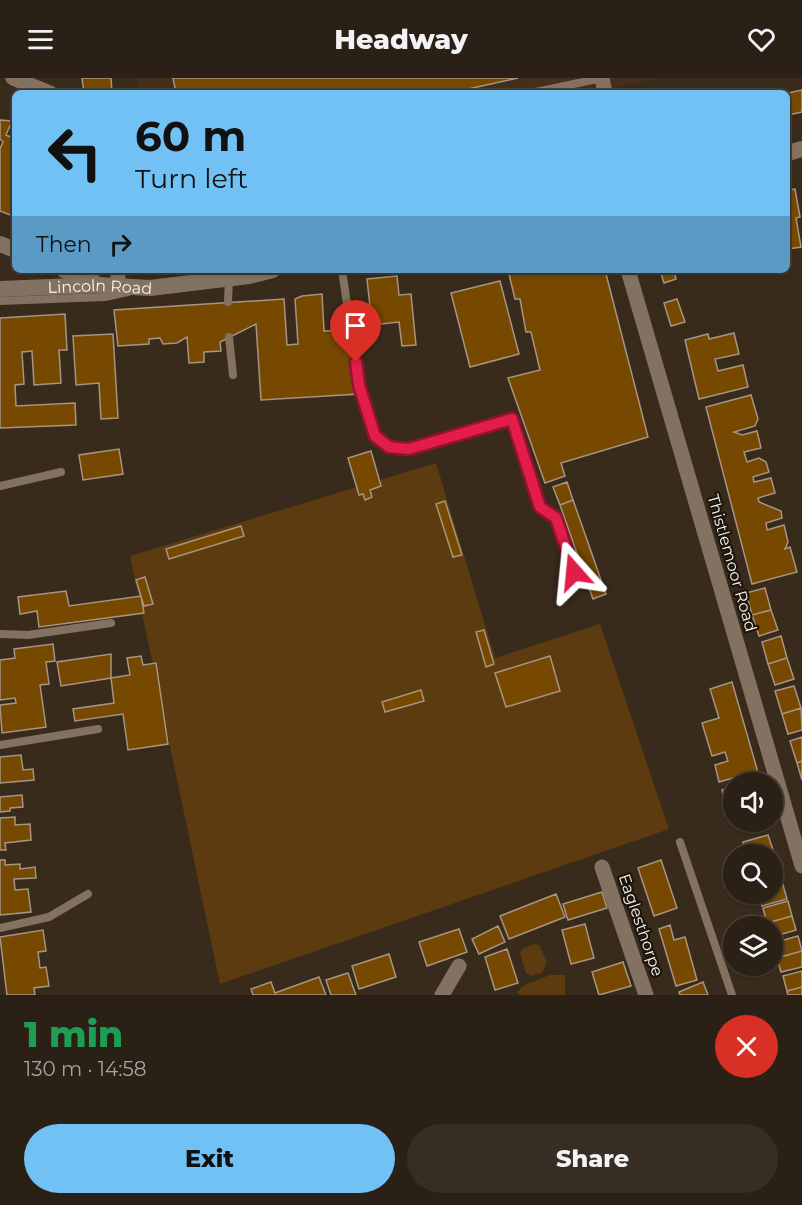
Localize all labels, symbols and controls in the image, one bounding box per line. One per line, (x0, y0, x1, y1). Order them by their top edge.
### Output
icon: menu (24, 23, 57, 56)
text: Headway (334, 23, 468, 56)
icon: heart (745, 23, 778, 56)
text: 60 m (135, 110, 246, 162)
icon: left (36, 114, 114, 192)
text: Turn left (135, 162, 248, 195)
icon: right (104, 228, 137, 261)
text: Then (36, 231, 92, 258)
street label: Lincoln Road (47, 275, 153, 298)
pin (330, 300, 381, 362)
icon: arrive (339, 309, 372, 342)
street label: Thistlemoor Road (703, 492, 761, 634)
position arrow (542, 540, 606, 604)
map controls (723, 772, 783, 976)
button: sound (723, 772, 783, 832)
button: search (723, 844, 783, 904)
street label: Eaglesthorpe (615, 871, 667, 979)
button: layers (723, 916, 783, 976)
text: 1 min (24, 1012, 123, 1056)
button: close (715, 1015, 778, 1078)
text: 130 m · 14:58 (24, 1057, 147, 1081)
button: Exit (24, 1124, 395, 1193)
button: Share (407, 1124, 778, 1193)

